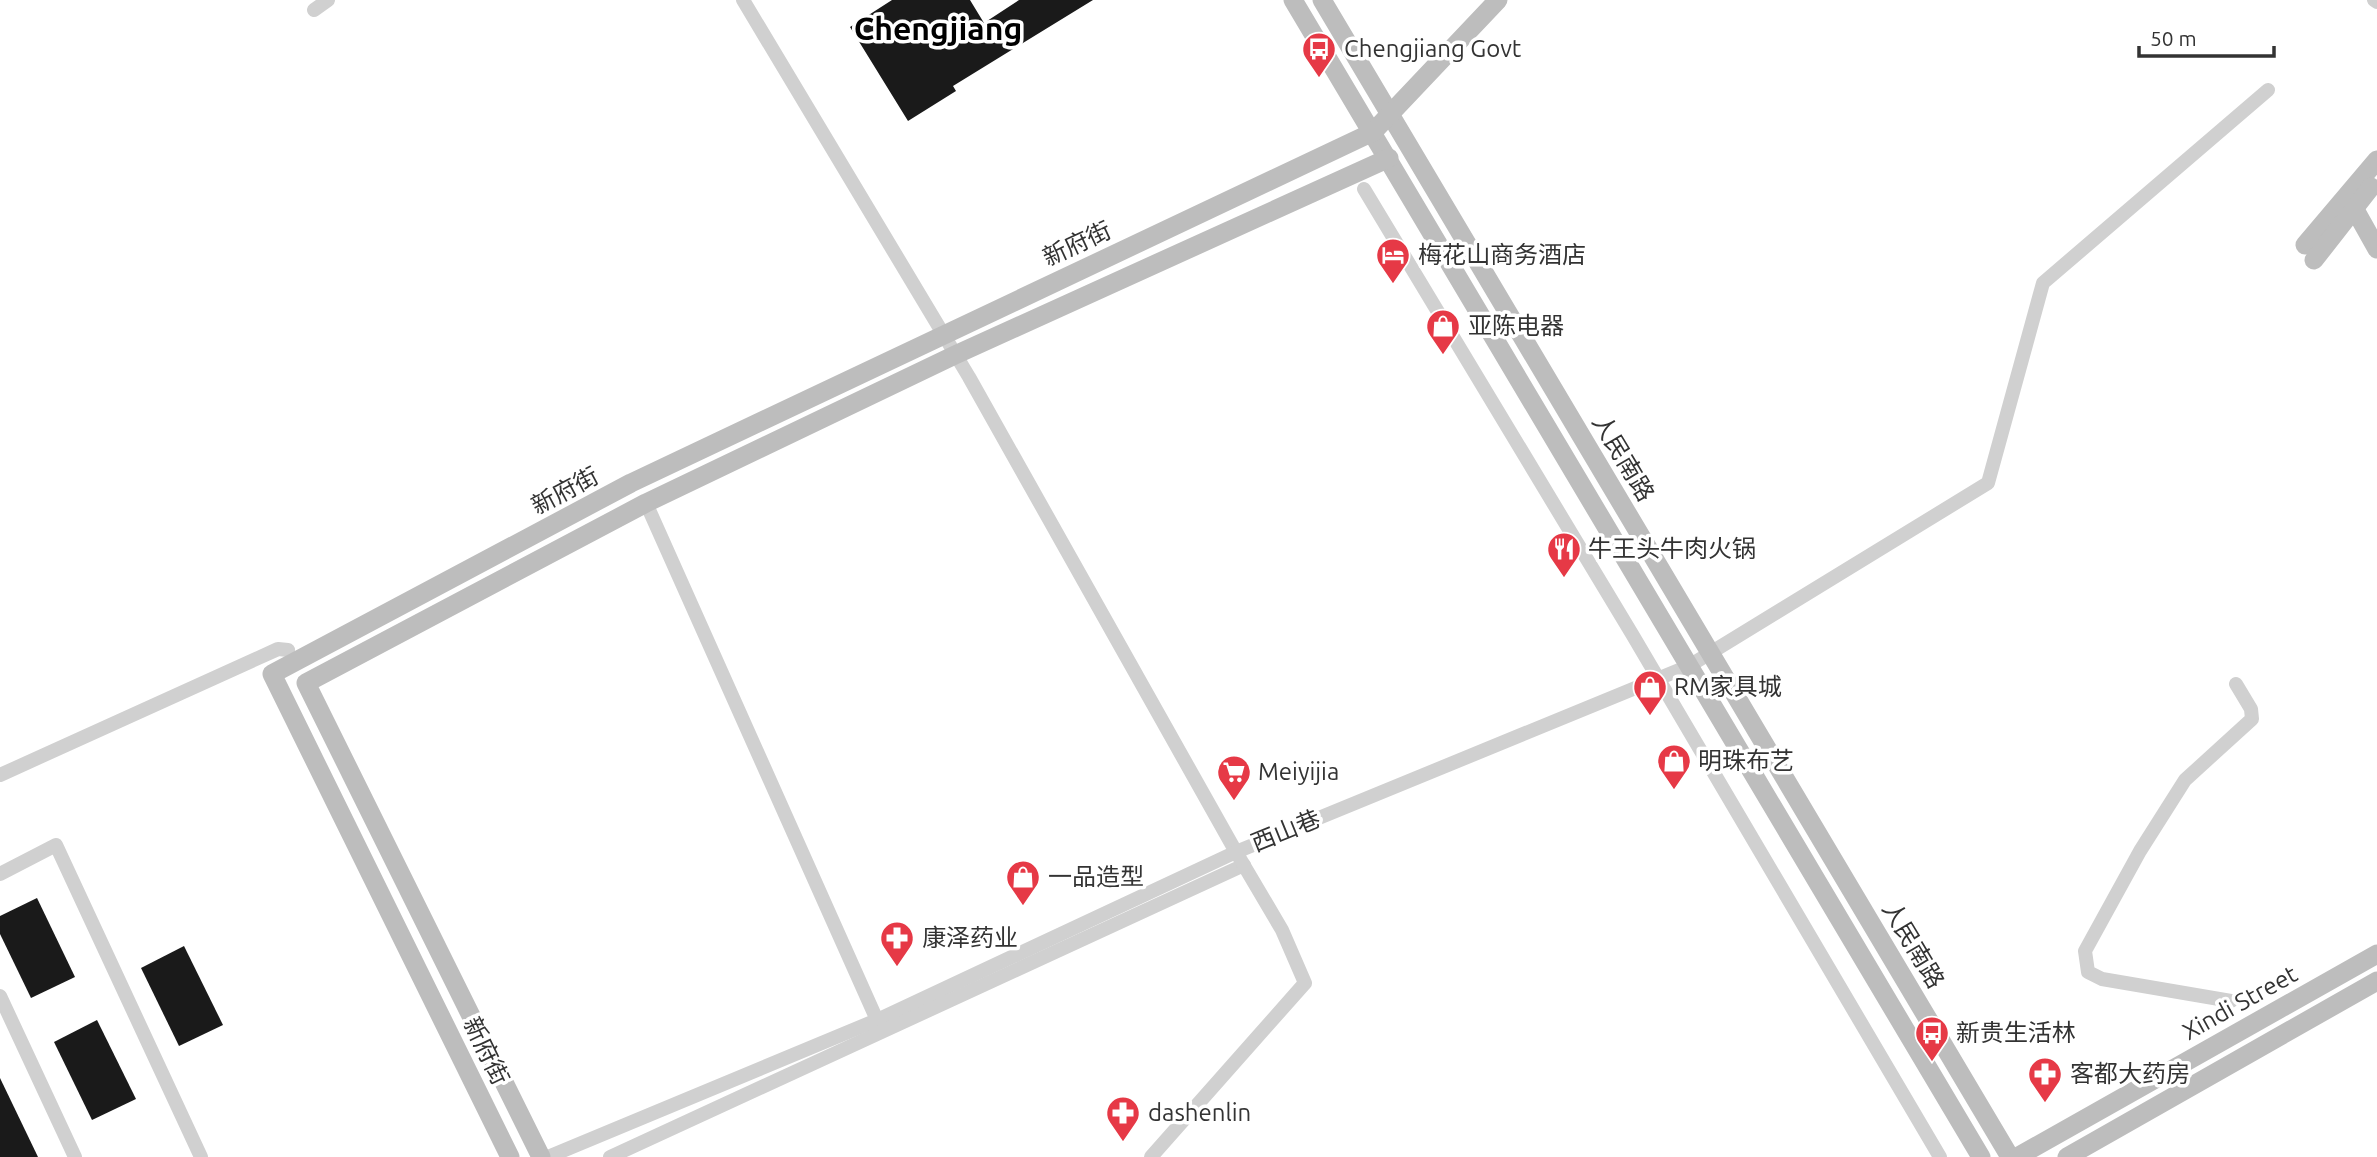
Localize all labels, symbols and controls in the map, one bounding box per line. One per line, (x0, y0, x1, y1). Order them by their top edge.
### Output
district label: Chengjiang (854, 10, 1022, 46)
scale bar (2139, 14, 2274, 58)
text: 50 m (2150, 26, 2197, 50)
bus stop icon: Chengjiang Govt (1300, 30, 1338, 79)
place label: Chengjiang Govt (1344, 35, 1522, 62)
street label: 新府街 (1038, 216, 1115, 271)
hotel icon: 梅花山商务酒店 (1374, 236, 1412, 285)
place label: 梅花山商务酒店 (1418, 241, 1586, 268)
shop icon: 亚陈电器 (1424, 307, 1462, 356)
place label: 亚陈电器 (1468, 312, 1564, 339)
street label: 人民南路 (1587, 410, 1660, 506)
street label: 新府街 (527, 462, 603, 519)
restaurant icon: 牛王头牛肉火锅 (1545, 530, 1583, 579)
place label: 牛王头牛肉火锅 (1588, 535, 1756, 562)
shop icon: RM家具城 (1631, 668, 1669, 717)
place label: RM家具城 (1674, 673, 1782, 700)
shop icon: 明珠布艺 (1655, 742, 1693, 791)
place label: 明珠布艺 (1698, 747, 1794, 774)
supermarket icon: Meiyijia (1215, 753, 1253, 802)
place label: Meiyijia (1258, 758, 1339, 785)
street label: 西山巷 (1247, 805, 1324, 857)
shop icon: 一品造型 (1004, 858, 1042, 907)
place label: 一品造型 (1048, 863, 1144, 890)
street label: 人民南路 (1877, 897, 1950, 993)
pharmacy icon: 康泽药业 (878, 919, 916, 968)
place label: 康泽药业 (922, 924, 1018, 951)
street label: Xindi Street (2178, 960, 2302, 1045)
street label: 新府街 (459, 1013, 514, 1089)
bus stop icon: 新贵生活林 (1913, 1014, 1951, 1063)
place label: 新贵生活林 (1956, 1019, 2076, 1046)
pharmacy icon: 客都大药房 (2026, 1055, 2064, 1104)
place label: 客都大药房 (2070, 1060, 2190, 1087)
pharmacy icon: dashenlin (1104, 1094, 1142, 1143)
place label: dashenlin (1148, 1099, 1251, 1126)

